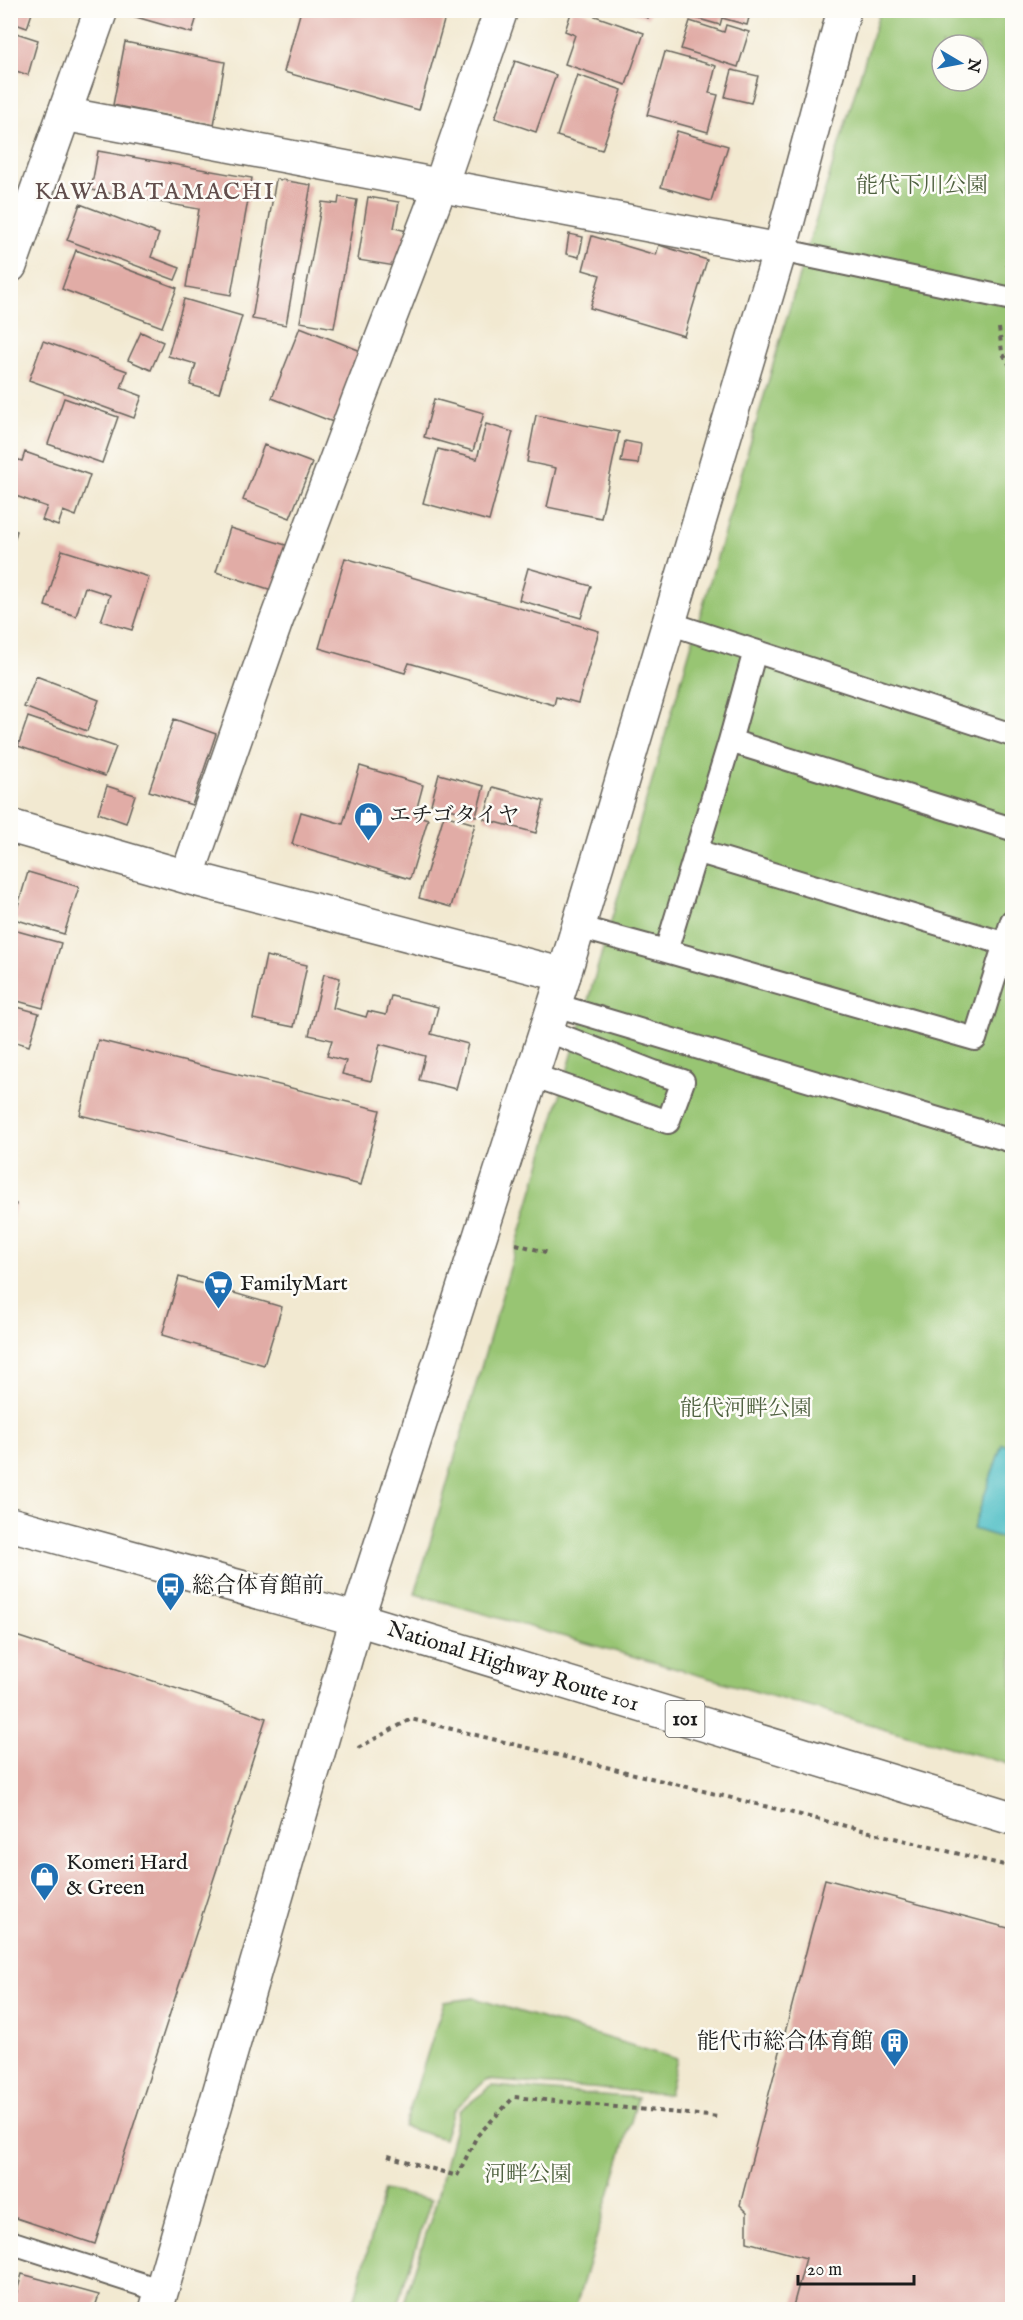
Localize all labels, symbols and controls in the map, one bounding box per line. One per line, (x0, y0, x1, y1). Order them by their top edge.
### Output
north arrow (930, 33, 990, 93)
text: N (962, 56, 984, 74)
park label: 能代下川公園 (856, 172, 988, 200)
district label: KAWABATAMACHI (34, 177, 276, 208)
shop icon: エチゴタイヤ (352, 800, 384, 842)
place label: エチゴタイヤ (389, 802, 520, 830)
supermarket icon: FamilyMart (203, 1268, 235, 1310)
place label: FamilyMart (240, 1270, 348, 1298)
park label: 能代河畔公園 (680, 1395, 812, 1423)
bus stop icon: 総合体育館前 (155, 1570, 187, 1612)
place label: 総合体育館前 (192, 1572, 324, 1600)
street label: National Highway Route 101 (384, 1615, 642, 1719)
road number: 101 (666, 1701, 704, 1737)
place label: Komeri Hard & Green (66, 1849, 188, 1902)
shop icon: Komeri Hard & Green (29, 1860, 61, 1902)
building icon: 能代市総合体育館 (878, 2026, 910, 2068)
place label: 能代市総合体育館 (697, 2028, 873, 2056)
park label: 河畔公園 (484, 2161, 572, 2189)
scale bar (798, 2248, 914, 2286)
text: 20 m (807, 2259, 842, 2282)

